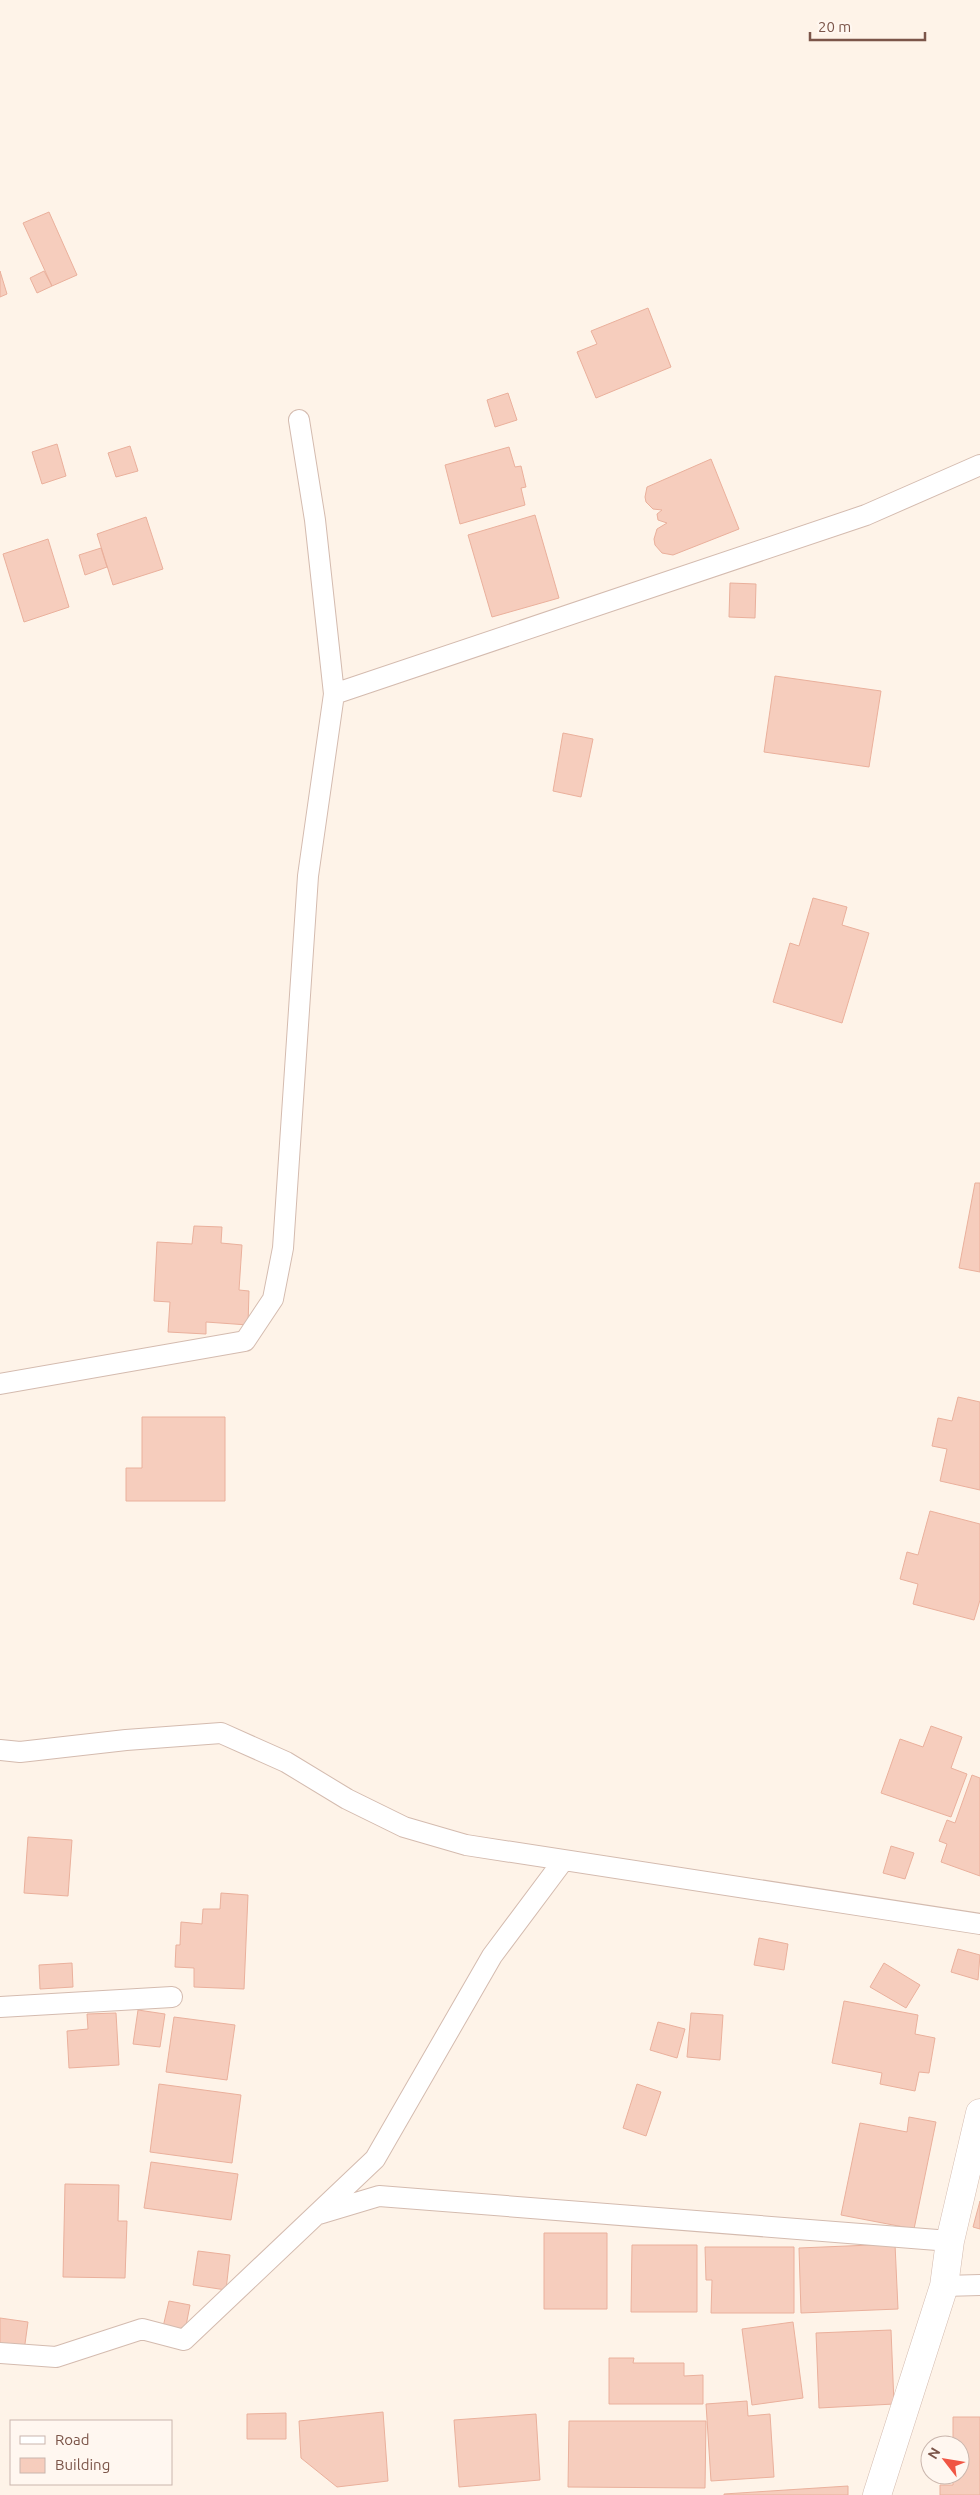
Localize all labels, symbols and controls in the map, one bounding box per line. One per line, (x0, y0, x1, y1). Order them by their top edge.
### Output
scale bar (810, 10, 925, 42)
text: 20 m (818, 18, 851, 35)
legend (10, 2420, 172, 2485)
text: Road (55, 2431, 90, 2448)
north arrow (920, 2435, 970, 2485)
text: N (924, 2445, 943, 2462)
text: Building (55, 2456, 110, 2473)

